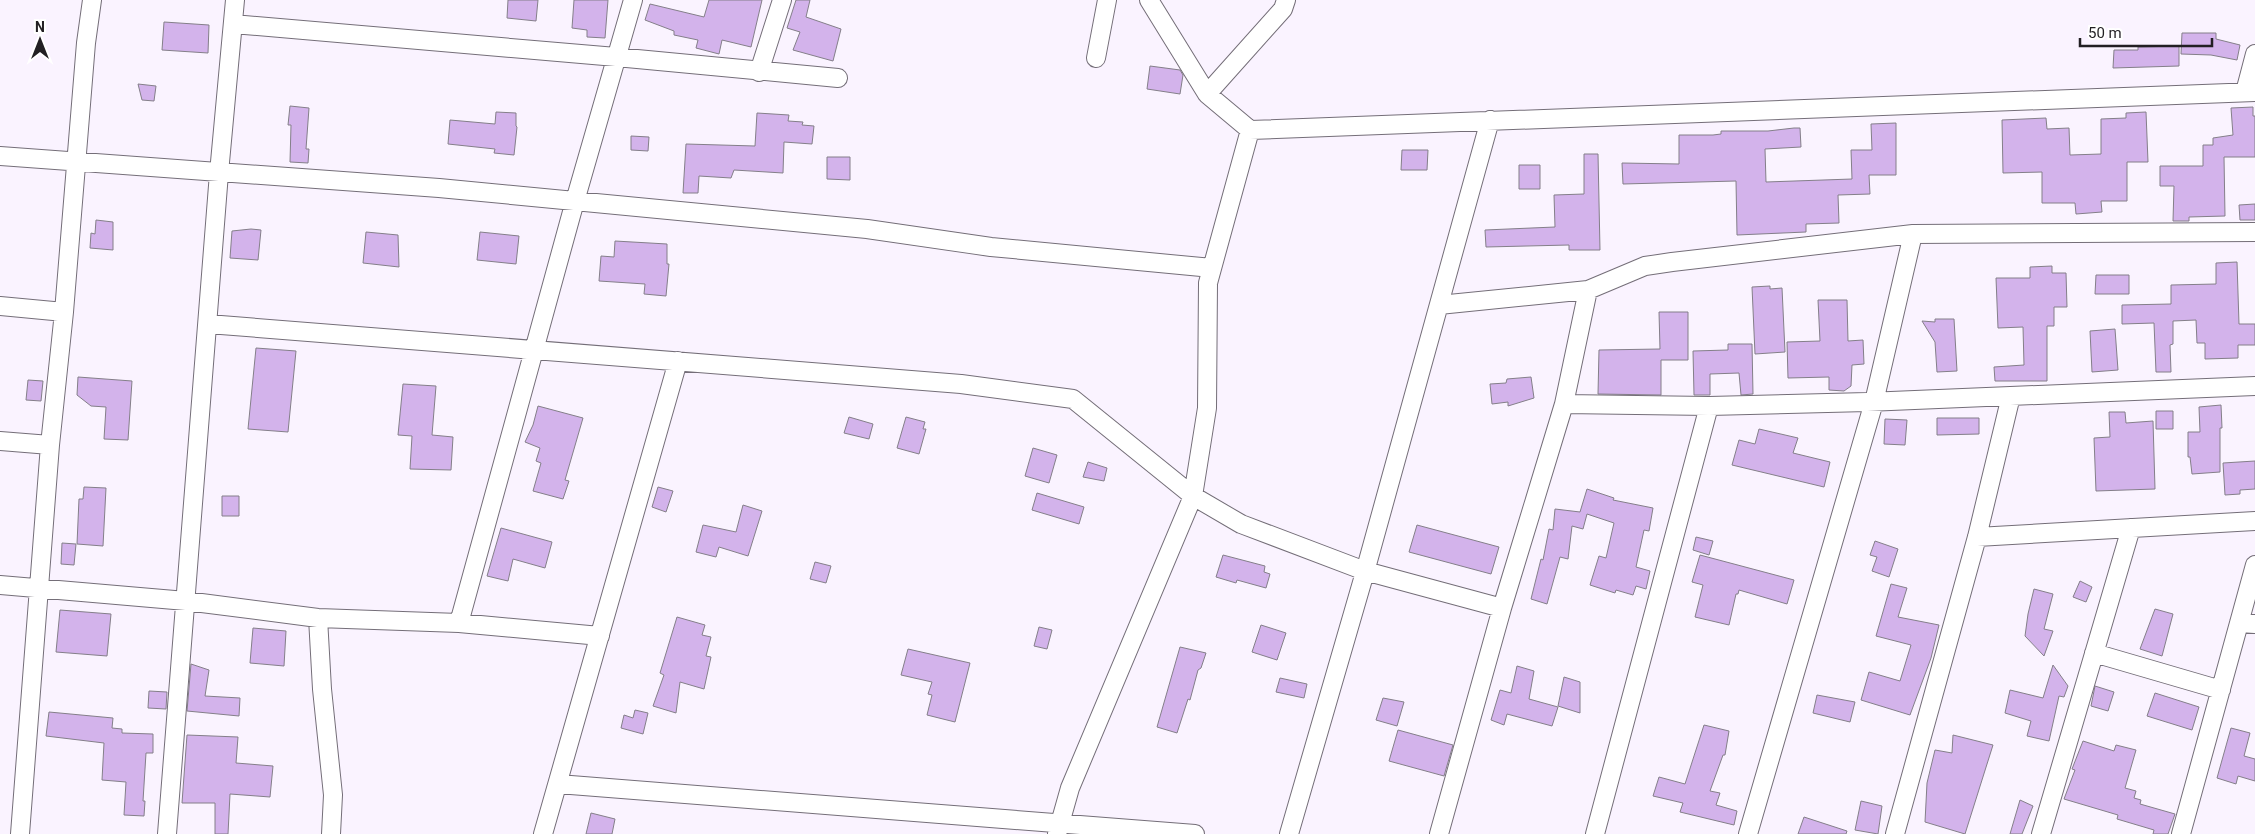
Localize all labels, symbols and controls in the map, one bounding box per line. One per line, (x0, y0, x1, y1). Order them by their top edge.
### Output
north arrow (15, 15, 65, 65)
scale bar (2080, 15, 2212, 47)
text: N (35, 19, 45, 35)
text: 50 m (2088, 24, 2122, 42)

